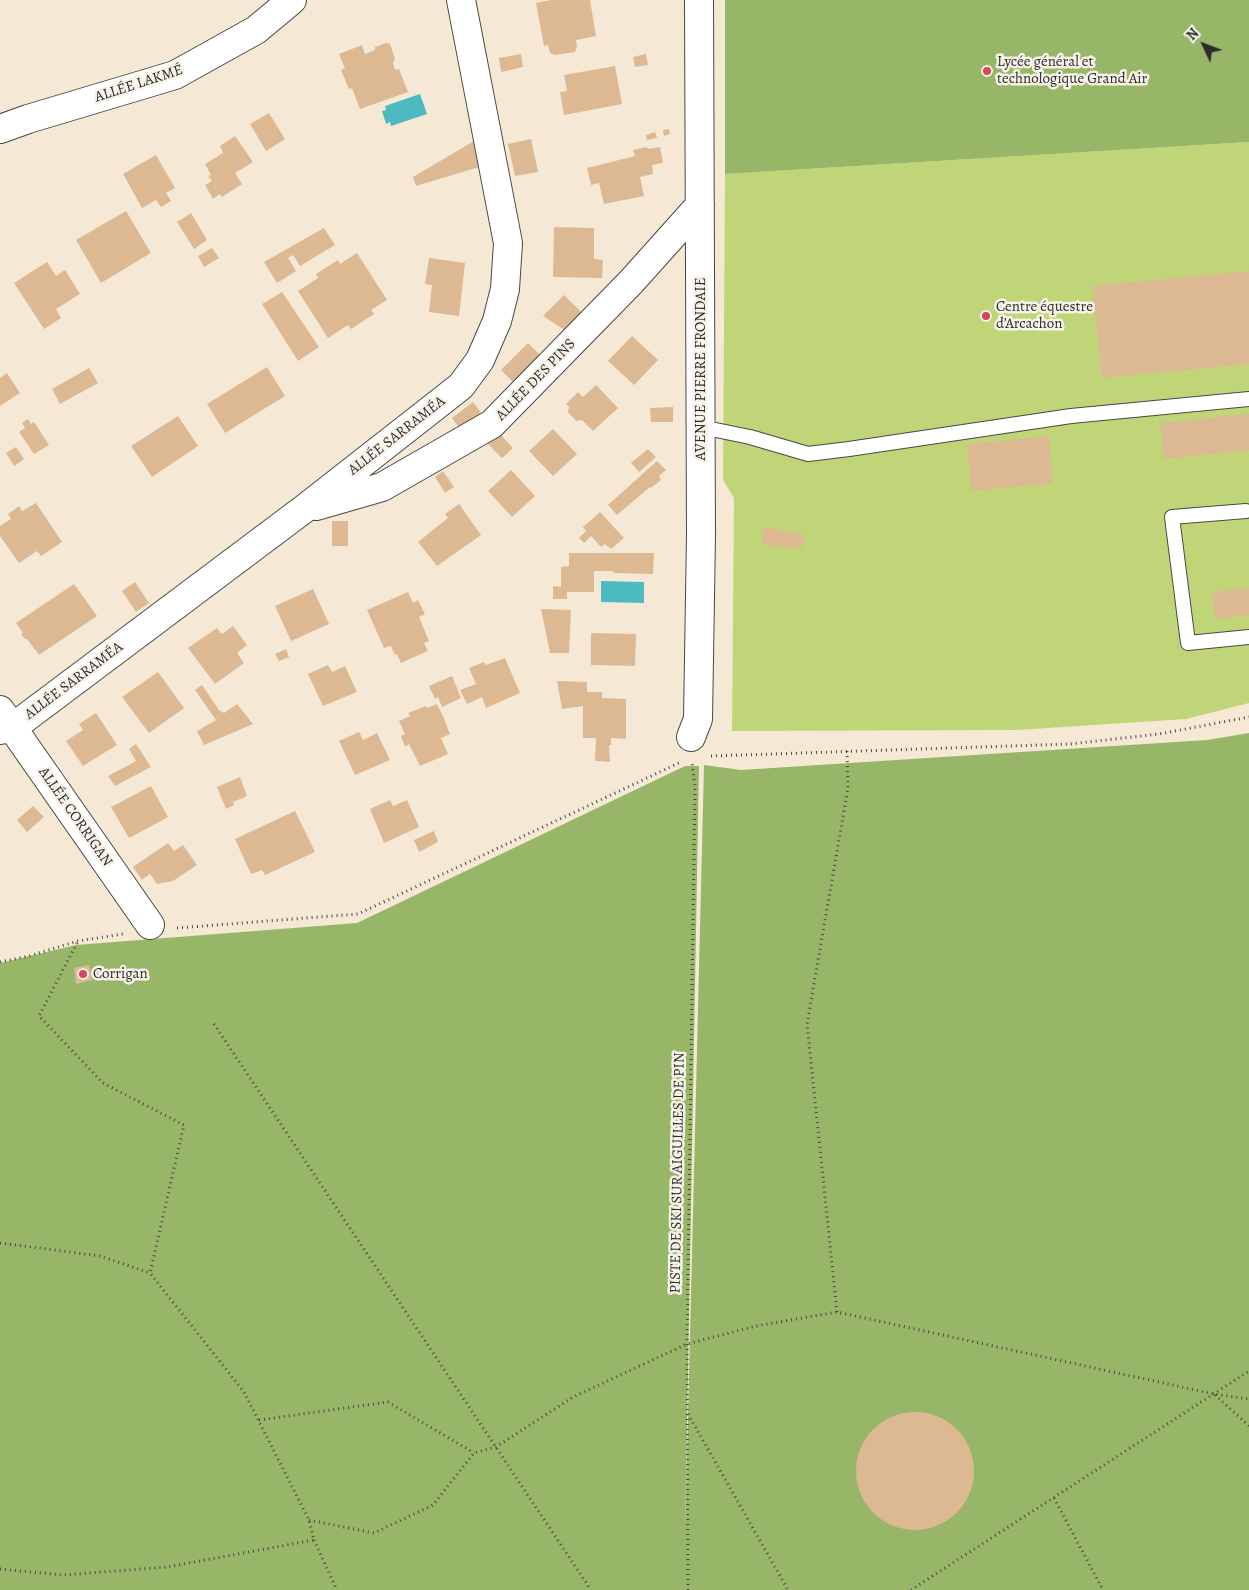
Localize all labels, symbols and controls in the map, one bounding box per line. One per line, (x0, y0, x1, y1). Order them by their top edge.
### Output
north arrow (1179, 20, 1229, 70)
text: N (1182, 24, 1203, 45)
place label: Lycée général et technologique Grand Air (997, 53, 1147, 88)
street label: ALLÉE LAKMÉ (93, 61, 185, 107)
marker: Lycée général et technologique Grand Air (981, 65, 993, 77)
street label: AVENUE PIERRE FRONDAIE (692, 278, 710, 460)
place label: Centre équestre d’Arcachon (996, 298, 1093, 333)
marker: Centre équestre d’Arcachon (980, 310, 992, 322)
street label: ALLÉE DES PINS (492, 335, 580, 425)
street label: ALLÉE SARRAMÉA (345, 393, 449, 479)
street label: ALLÉE SARRAMÉA (21, 638, 127, 724)
street label: ALLÉE CORRIGAN (34, 764, 116, 870)
place label: Corrigan (93, 965, 148, 983)
marker: Corrigan (77, 968, 89, 980)
street label: PISTE DE SKI SUR AIGUILLES DE PIN (667, 1052, 689, 1294)

